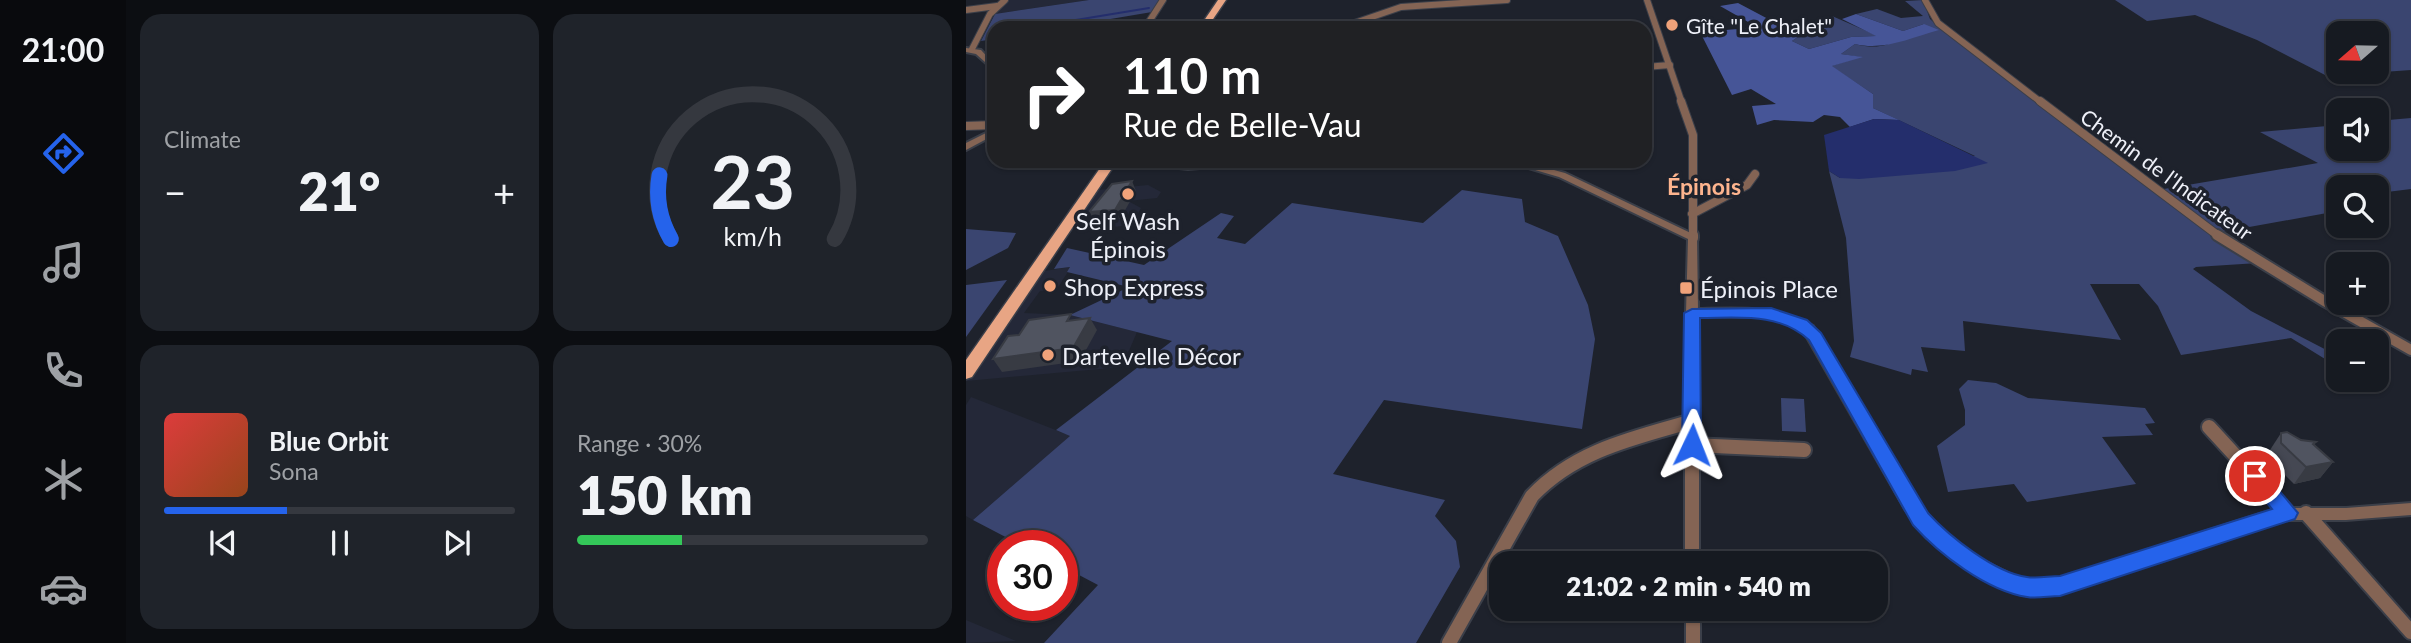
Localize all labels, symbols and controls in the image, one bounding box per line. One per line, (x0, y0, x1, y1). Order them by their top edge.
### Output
place label: Gîte "Le Chalet" (1686, 13, 1832, 38)
marker: Gîte "Le Chalet" (1664, 17, 1680, 33)
north arrow (2326, 21, 2389, 84)
map controls (2326, 21, 2389, 392)
text: 21:00 (22, 30, 104, 69)
text: 110 m (1123, 46, 1261, 104)
icon: right (1008, 49, 1099, 140)
button: sound (2326, 98, 2389, 161)
street label: Chemin de l'Indicateur (2076, 103, 2258, 245)
text: Rue de Belle-Vau (1123, 105, 1362, 144)
text: Climate (164, 125, 241, 153)
icon: directions (39, 129, 88, 178)
text: 23 (710, 137, 795, 225)
text: 21° (299, 160, 380, 222)
text: − (164, 169, 186, 215)
text: + (493, 169, 515, 215)
district label: Épinois (1667, 172, 1741, 200)
button: search (2326, 175, 2389, 238)
marker: Self Wash Épinois (1120, 186, 1136, 202)
place label: Self Wash Épinois (1076, 206, 1180, 263)
text: km/h (723, 220, 782, 250)
icon: music (39, 238, 88, 287)
button: + (2326, 252, 2389, 315)
place label: Shop Express (1064, 272, 1204, 301)
place label: Épinois Place (1700, 274, 1838, 303)
marker: Shop Express (1042, 278, 1058, 294)
marker: Épinois Place (1678, 280, 1694, 296)
button: − (2326, 329, 2389, 392)
place label: Dartevelle Décor (1062, 341, 1241, 370)
icon: phone (39, 346, 88, 395)
marker: Dartevelle Décor (1040, 347, 1056, 363)
position arrow (1655, 408, 1729, 482)
text: Blue Orbit (269, 425, 389, 457)
text: Range · 30% (577, 429, 702, 457)
pin (2225, 446, 2285, 506)
icon: climate (39, 455, 88, 504)
text: Sona (269, 457, 319, 485)
icon: arrive (2236, 457, 2274, 495)
text: 150 km (577, 464, 753, 526)
icon: previous (204, 524, 242, 562)
icon: pause (321, 524, 359, 562)
icon: next (438, 524, 476, 562)
speed limit sign: 30 (987, 530, 1078, 621)
icon: car (39, 564, 88, 613)
text: 21:02 · 2 min · 540 m (1566, 570, 1811, 602)

